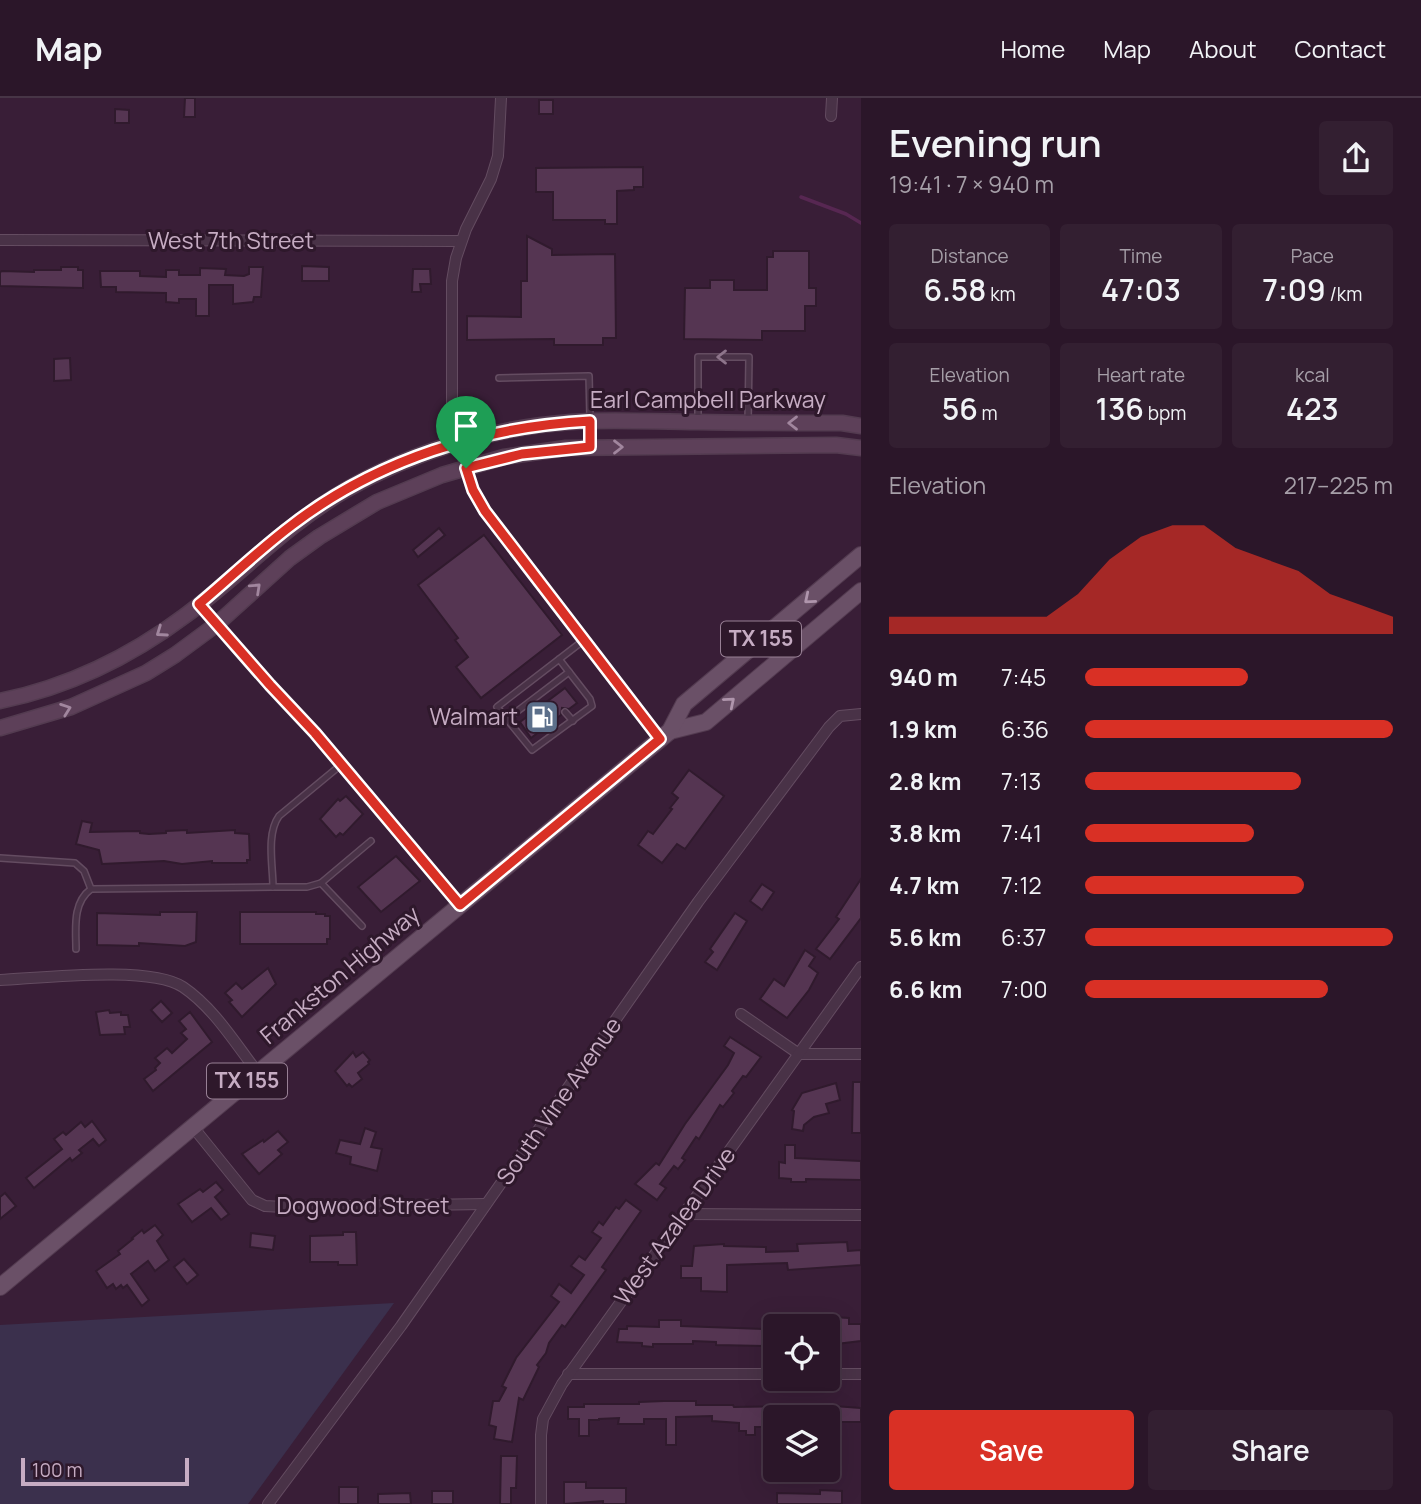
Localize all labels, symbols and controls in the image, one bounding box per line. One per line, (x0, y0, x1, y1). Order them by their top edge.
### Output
text: Map (35, 26, 103, 71)
text: Home (1000, 32, 1065, 65)
text: Map (1103, 32, 1151, 65)
text: About (1189, 32, 1257, 65)
text: Contact (1295, 32, 1386, 65)
text: Evening run (889, 116, 1102, 168)
button: share (1319, 121, 1393, 195)
text: 19:41 · 7 × 940 m (889, 168, 1054, 200)
street label: West 7th Street (148, 224, 314, 256)
text: Distance (931, 243, 1009, 269)
text: Time (1120, 243, 1162, 269)
text: Pace (1291, 243, 1334, 269)
text: 6.58 (924, 269, 986, 310)
text: 47:03 (1101, 269, 1181, 310)
text: 7:09 (1262, 269, 1326, 310)
text: km (986, 281, 1016, 307)
text: /km (1326, 281, 1362, 307)
one-way arrow (716, 349, 727, 365)
text: Elevation (930, 362, 1010, 388)
text: Heart rate (1097, 362, 1185, 388)
text: kcal (1295, 362, 1330, 388)
street label: Earl Campbell Parkway (590, 383, 826, 415)
text: 56 (942, 388, 978, 429)
text: 136 (1096, 388, 1144, 429)
text: 423 (1286, 388, 1339, 429)
pin (436, 396, 496, 468)
text: m (978, 400, 998, 426)
text: bpm (1144, 400, 1186, 426)
icon: arrive (447, 407, 485, 445)
one-way arrow (787, 415, 798, 431)
one-way arrow (613, 439, 624, 455)
text: Elevation (889, 469, 986, 501)
text: 217–225 m (1284, 469, 1393, 501)
one-way arrow (248, 584, 261, 597)
one-way arrow (804, 591, 817, 603)
road number: TX 155 (721, 622, 801, 656)
one-way arrow (156, 624, 169, 636)
text: 940 m (889, 661, 958, 693)
text: 7:45 (1001, 661, 1046, 693)
fuel station icon: Walmart (523, 698, 561, 736)
one-way arrow (722, 698, 735, 710)
place label: Walmart (430, 700, 518, 732)
one-way arrow (59, 703, 71, 717)
text: 1.9 km (889, 713, 957, 745)
text: 6:36 (1001, 713, 1049, 745)
text: 2.8 km (889, 765, 961, 797)
text: 7:13 (1001, 765, 1041, 797)
text: 3.8 km (889, 817, 961, 849)
text: 7:41 (1001, 817, 1042, 849)
text: 4.7 km (889, 869, 959, 901)
text: 7:12 (1001, 869, 1042, 901)
street label: Frankston Highway (253, 898, 426, 1051)
text: 5.6 km (889, 921, 961, 953)
text: 6:37 (1001, 921, 1046, 953)
text: 6.6 km (889, 973, 962, 1005)
text: 7:00 (1001, 973, 1047, 1005)
street label: South Vine Avenue (488, 1010, 628, 1191)
road number: TX 155 (207, 1063, 287, 1098)
street label: West Azalea Drive (606, 1140, 742, 1311)
street label: Dogwood Street (277, 1189, 449, 1221)
map controls (763, 1314, 840, 1482)
button: locate (763, 1314, 840, 1391)
button: layers (763, 1405, 840, 1482)
button: Save (889, 1410, 1134, 1490)
button: Share (1148, 1410, 1393, 1490)
scale bar (21, 1455, 189, 1487)
text: 100 m (32, 1457, 83, 1483)

